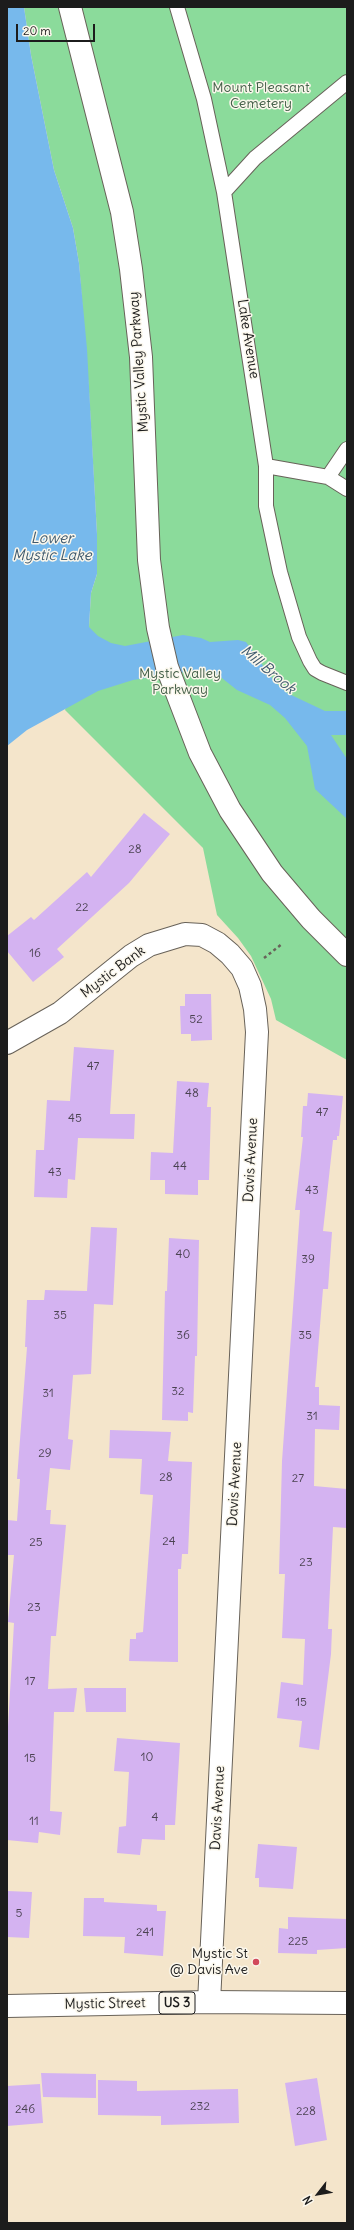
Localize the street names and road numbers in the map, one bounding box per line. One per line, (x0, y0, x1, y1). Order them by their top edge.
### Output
street label: Mystic Valley Parkway (126, 291, 152, 433)
street label: Lake Avenue (233, 298, 263, 380)
street label: Mystic Bank (77, 942, 149, 1002)
street label: Davis Avenue (240, 1117, 262, 1203)
street label: Davis Avenue (224, 1441, 246, 1527)
street label: Davis Avenue (207, 1765, 229, 1851)
road number: US 3 (159, 1992, 195, 2014)
street label: Mystic Street (64, 1995, 146, 2013)

